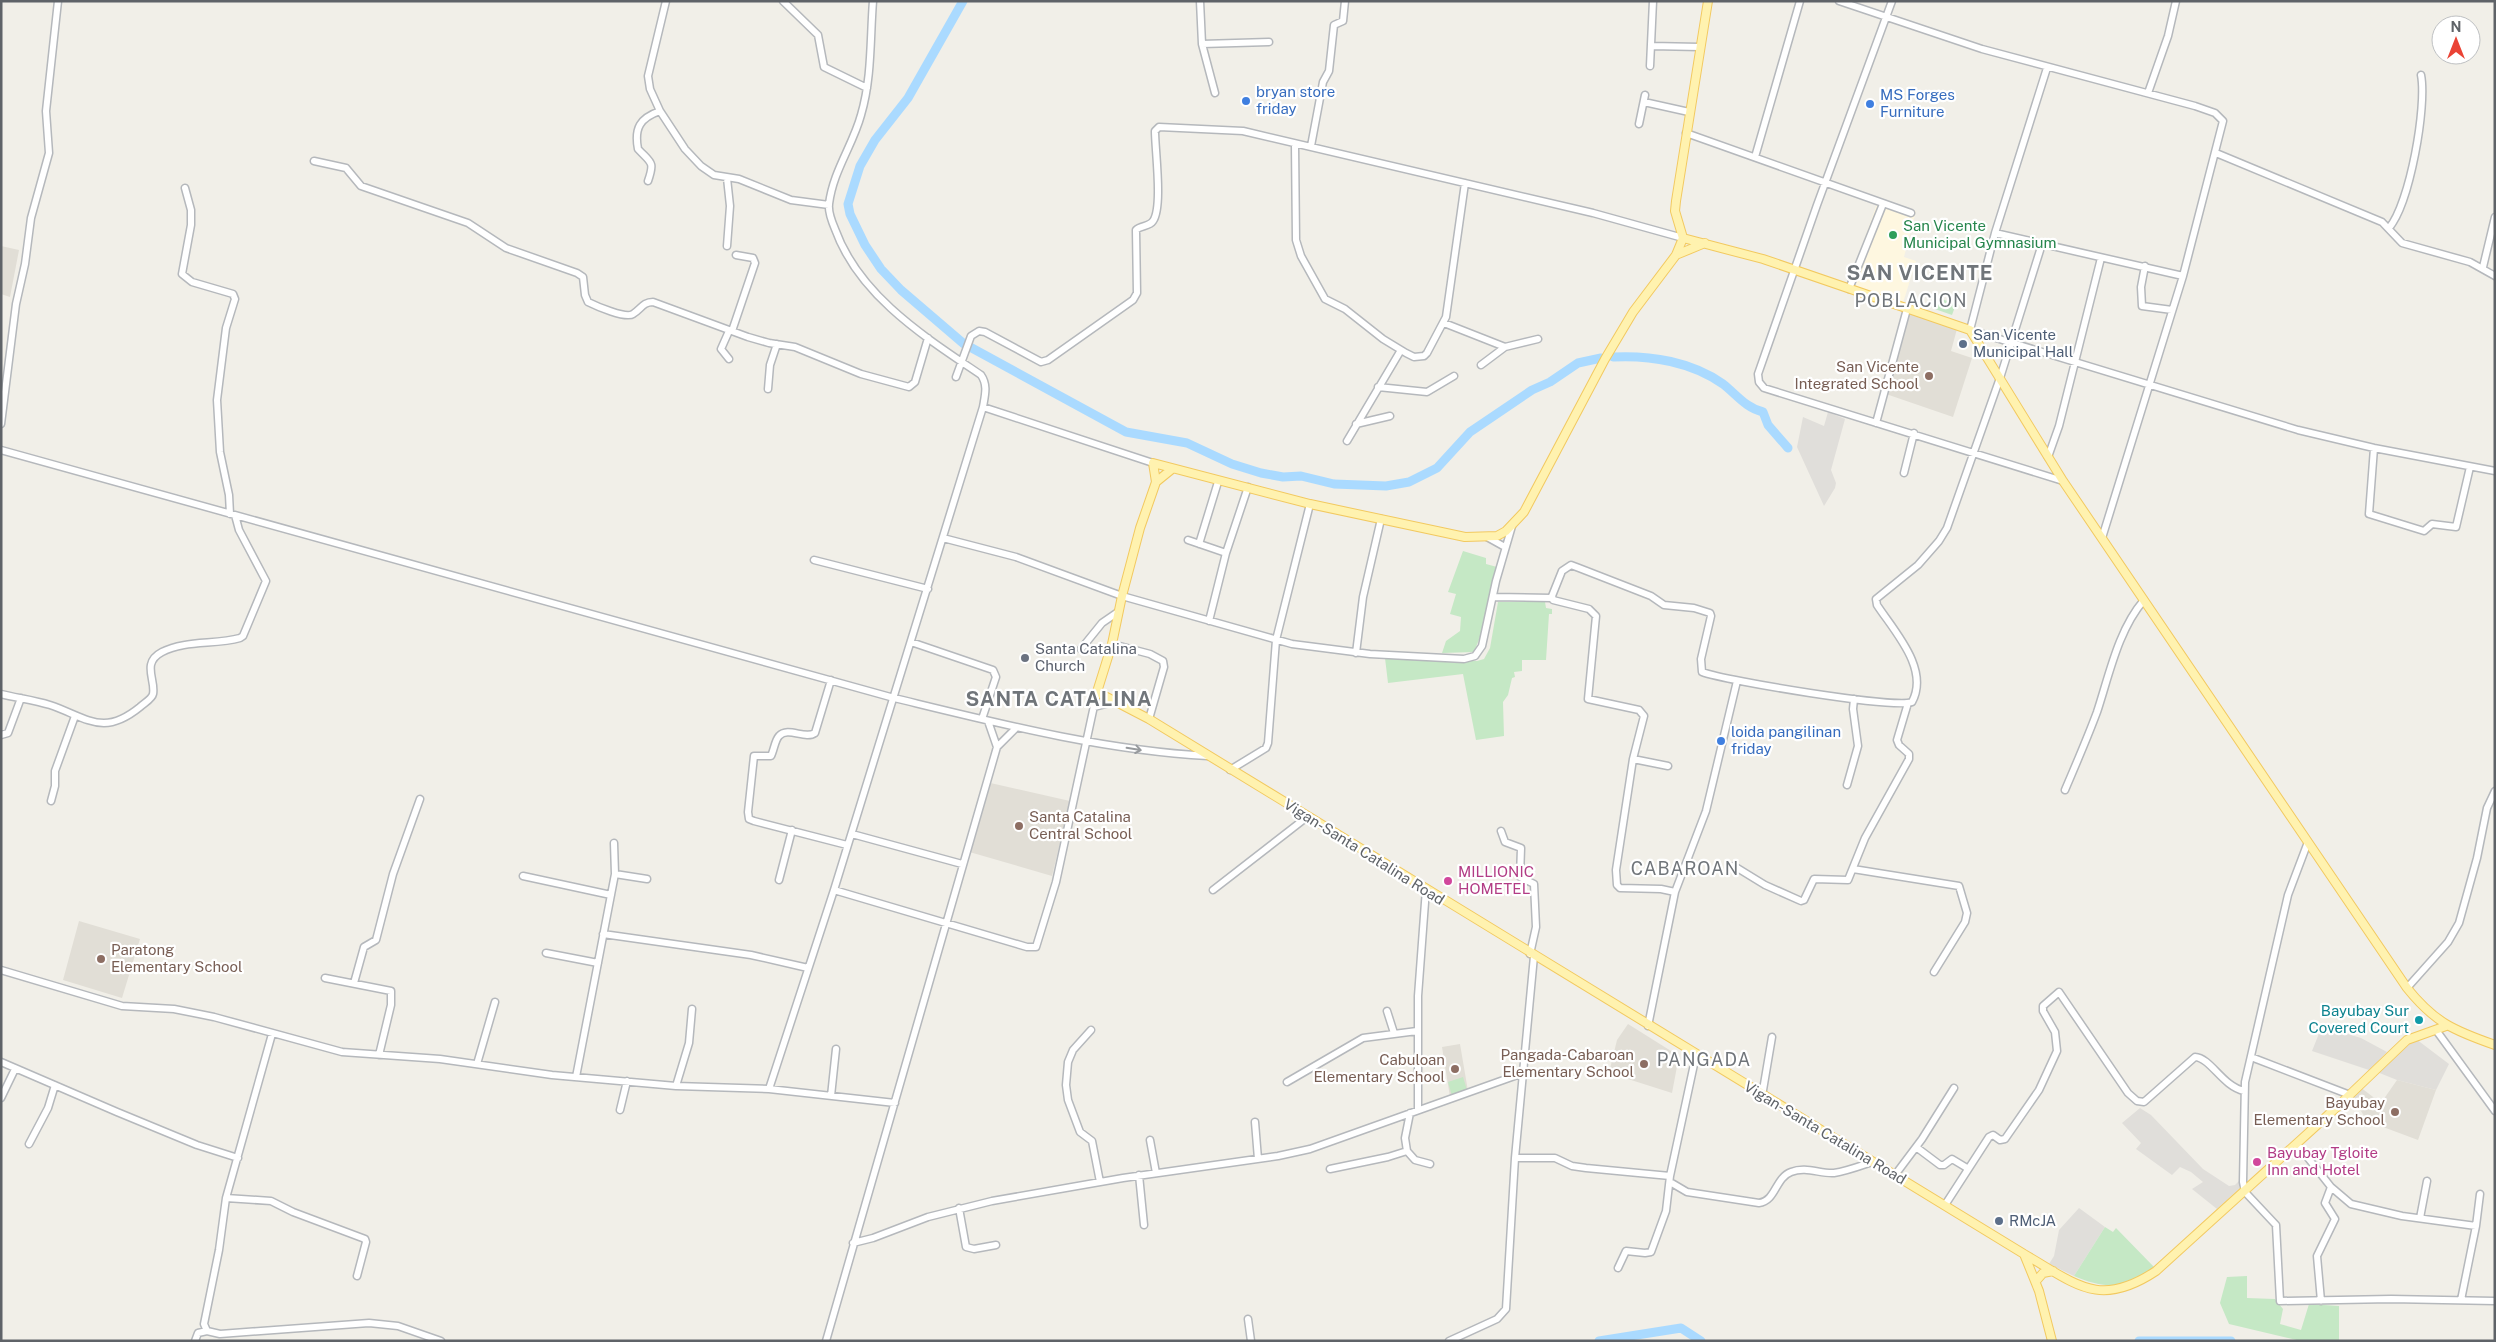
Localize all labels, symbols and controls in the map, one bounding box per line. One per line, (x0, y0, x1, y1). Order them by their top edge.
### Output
north arrow (2431, 15, 2481, 65)
text: N (2451, 19, 2461, 35)
place label: bryan store friday (1256, 83, 1335, 117)
place label: MS Forges Furniture (1880, 86, 1955, 120)
marker: bryan store friday (1240, 95, 1252, 107)
marker: MS Forges Furniture (1864, 98, 1876, 110)
place label: San Vicente Municipal Gymnasium (1903, 217, 2057, 251)
marker: San Vicente Municipal Gymnasium (1887, 229, 1899, 241)
district label: SAN VICENTE (1847, 261, 1993, 285)
district label: POBLACION (1854, 290, 1968, 311)
place label: San Vicente Municipal Hall (1973, 326, 2073, 360)
marker: San Vicente Municipal Hall (1957, 338, 1969, 350)
place label: San Vicente Integrated School (1794, 358, 1919, 392)
marker: San Vicente Integrated School (1923, 370, 1935, 382)
place label: Santa Catalina Church (1035, 640, 1137, 674)
marker: Santa Catalina Church (1019, 652, 1031, 664)
district label: SANTA CATALINA (965, 687, 1153, 711)
place label: loida pangilinan friday (1731, 723, 1841, 757)
marker: loida pangilinan friday (1715, 735, 1727, 747)
one-way arrow (1126, 744, 1142, 754)
street label: Vigan-Santa Catalina Road (1281, 795, 1448, 908)
place label: Santa Catalina Central School (1029, 808, 1132, 842)
marker: Santa Catalina Central School (1013, 820, 1025, 832)
district label: CABAROAN (1631, 858, 1739, 879)
place label: MILLIONIC HOMETEL (1458, 863, 1534, 897)
marker: MILLIONIC HOMETEL (1442, 875, 1454, 887)
place label: Paratong Elementary School (111, 941, 243, 975)
marker: Paratong Elementary School (95, 953, 107, 965)
place label: Bayubay Sur Covered Court (2309, 1002, 2409, 1036)
marker: Bayubay Sur Covered Court (2413, 1014, 2425, 1026)
place label: Pangada-Cabaroan Elementary School (1501, 1046, 1634, 1080)
district label: PANGADA (1657, 1049, 1751, 1070)
place label: Cabuloan Elementary School (1313, 1051, 1445, 1085)
marker: Pangada-Cabaroan Elementary School (1638, 1058, 1650, 1070)
marker: Cabuloan Elementary School (1449, 1063, 1461, 1075)
street label: Vigan-Santa Catalina Road (1741, 1077, 1909, 1188)
place label: Bayubay Elementary School (2253, 1094, 2385, 1128)
marker: Bayubay Elementary School (2389, 1106, 2401, 1118)
place label: Bayubay Tgloite Inn and Hotel (2267, 1144, 2378, 1178)
marker: Bayubay Tgloite Inn and Hotel (2251, 1156, 2263, 1168)
place label: RMcJA (2009, 1212, 2057, 1229)
marker: RMcJA (1993, 1215, 2005, 1227)

